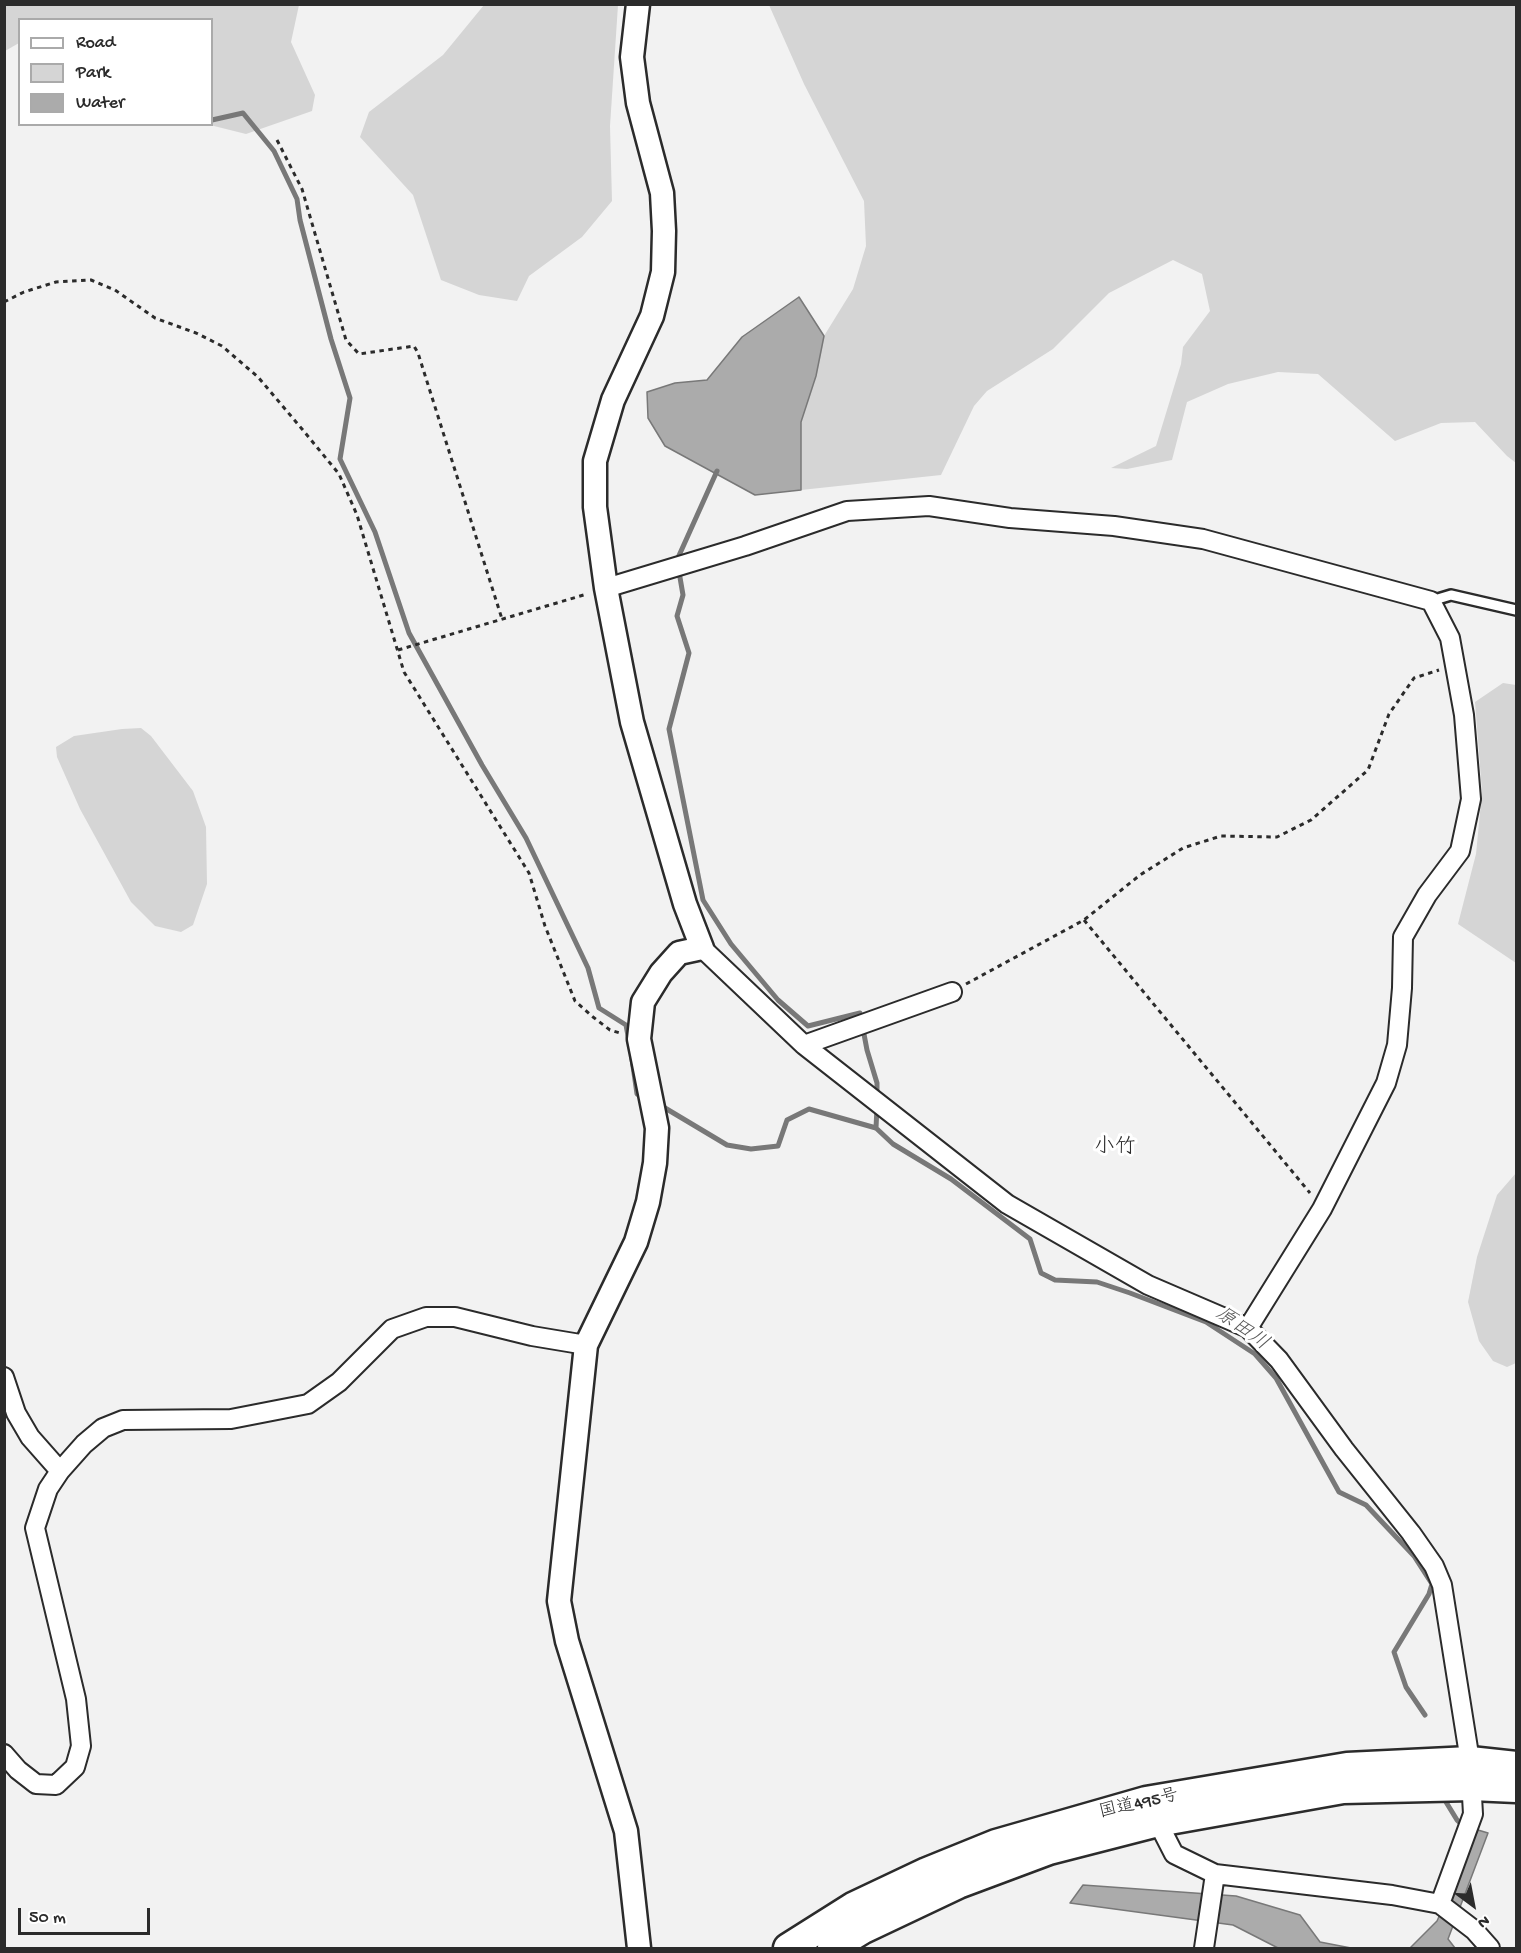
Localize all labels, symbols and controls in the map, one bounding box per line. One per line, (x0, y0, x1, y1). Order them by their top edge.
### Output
legend (18, 18, 213, 126)
text: Road (76, 33, 115, 54)
text: Park (76, 63, 110, 84)
text: Water (76, 93, 124, 114)
district label: 小竹 (1094, 1136, 1136, 1162)
water label: 原田川 (1210, 1303, 1272, 1357)
street label: 国道495号 (1097, 1785, 1181, 1825)
north arrow (1443, 1875, 1503, 1935)
scale bar (21, 1896, 153, 1934)
text: 50 m (29, 1908, 66, 1929)
text: N (1473, 1910, 1492, 1932)

